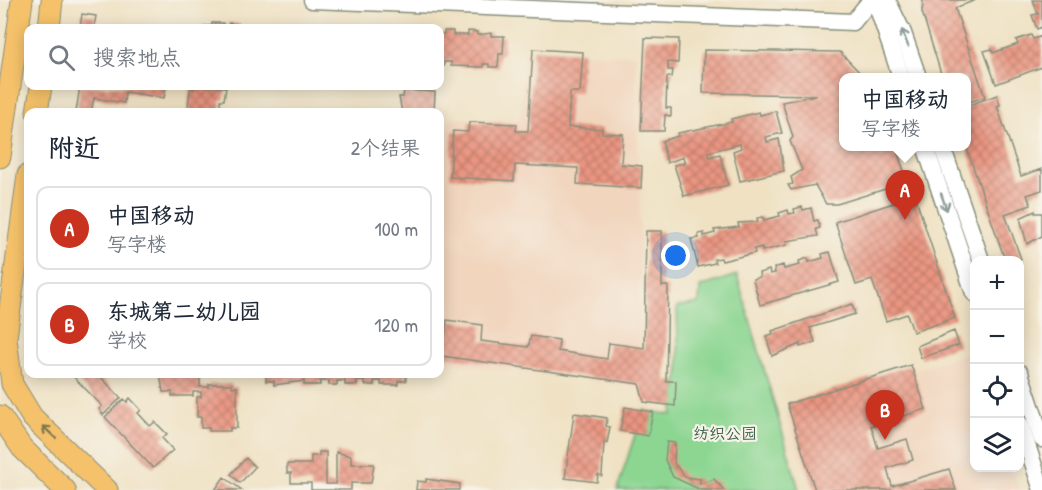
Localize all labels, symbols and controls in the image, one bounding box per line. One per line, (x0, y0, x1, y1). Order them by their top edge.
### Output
search box (24, 24, 444, 90)
one-way arrow (898, 29, 909, 48)
icon: search (45, 41, 78, 74)
text: 搜索地点 (93, 42, 181, 72)
popup (839, 73, 971, 151)
text: 中国移动 (861, 84, 949, 114)
text: 写字楼 (861, 114, 921, 141)
text: 附近 (48, 130, 100, 165)
text: 2个结果 (351, 134, 420, 161)
pin: A (886, 170, 924, 220)
one-way arrow (939, 192, 950, 211)
text: 中国移动 (107, 200, 195, 230)
text: A (65, 215, 74, 242)
text: 100 m (375, 215, 418, 242)
text: 写字楼 (107, 230, 167, 257)
your location (661, 241, 690, 270)
map controls (970, 256, 1024, 472)
button: + (970, 256, 1024, 310)
text: 东城第二幼儿园 (107, 296, 261, 326)
button: − (970, 310, 1024, 364)
text: B (64, 311, 75, 338)
text: 120 m (374, 311, 418, 338)
text: 学校 (107, 326, 147, 353)
button: locate (970, 364, 1024, 418)
pin: B (866, 390, 904, 440)
button: layers (970, 418, 1024, 472)
park label: 纺织公园 (693, 422, 757, 444)
one-way arrow (42, 425, 57, 439)

